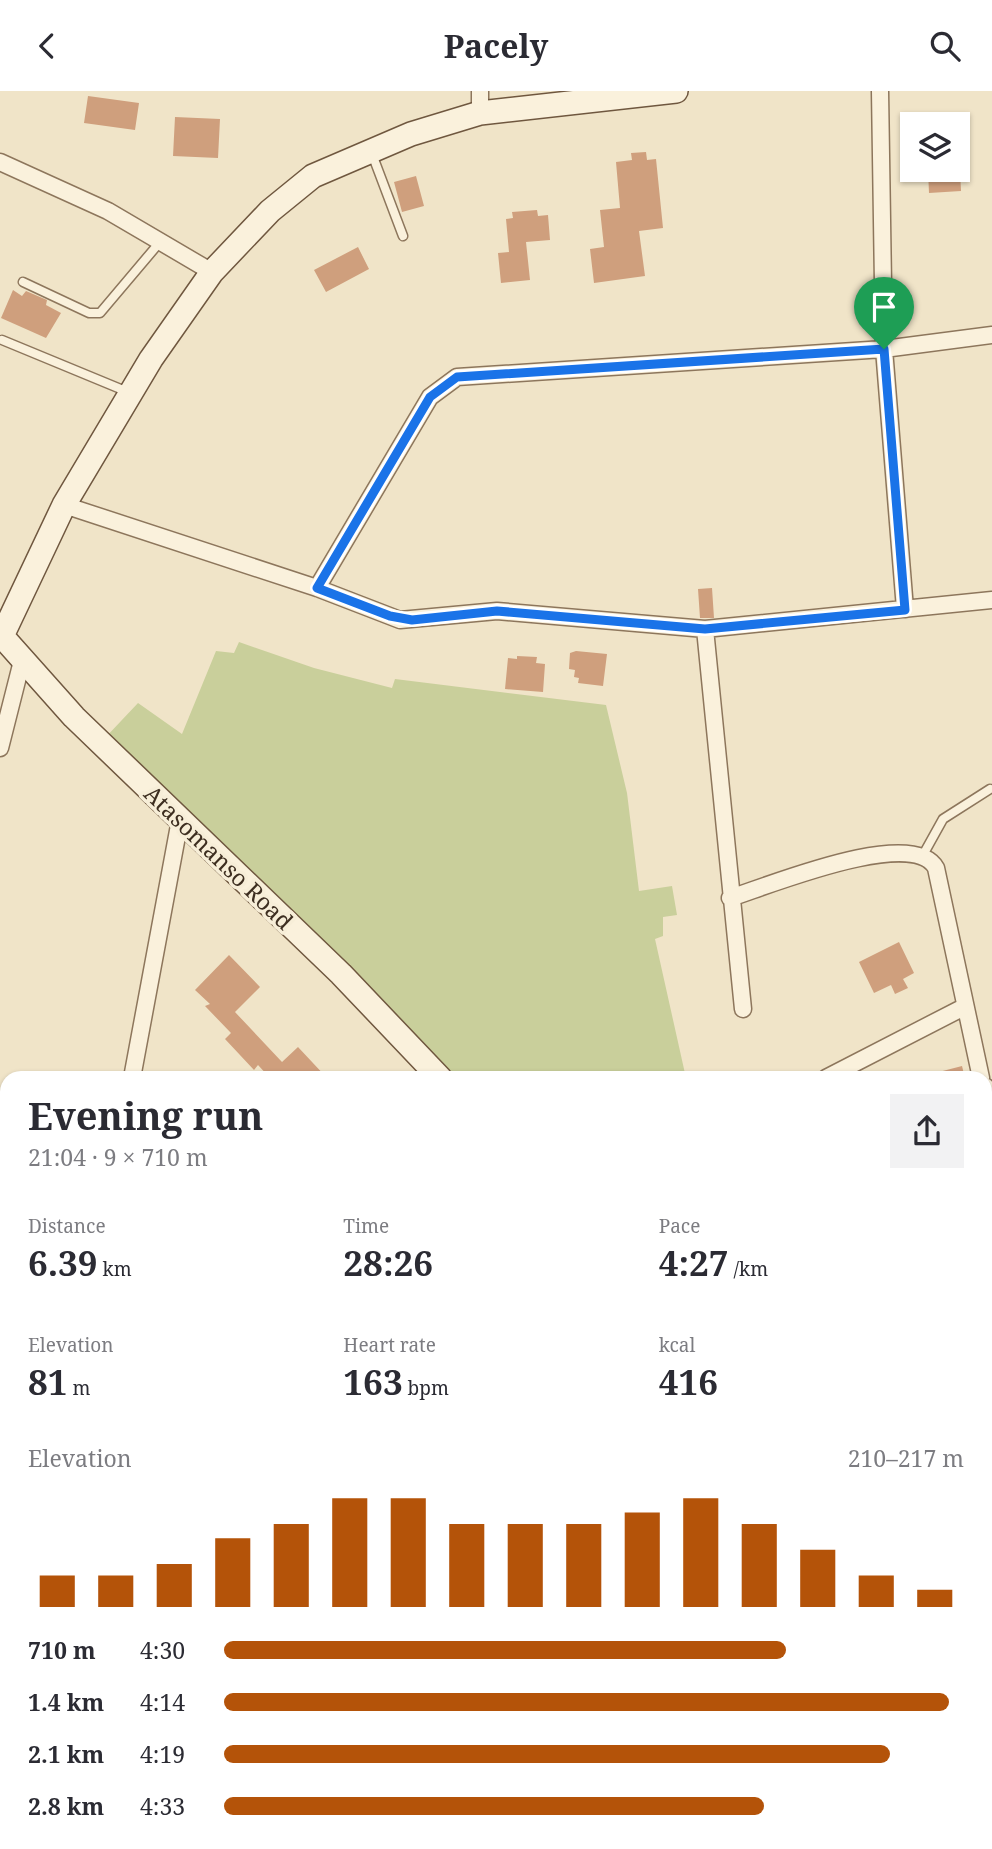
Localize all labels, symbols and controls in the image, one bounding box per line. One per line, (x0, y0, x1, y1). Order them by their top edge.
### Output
text: Pacely (444, 24, 548, 67)
icon: back (28, 27, 66, 65)
icon: search (926, 27, 964, 65)
map controls (900, 112, 970, 182)
button: layers (900, 112, 970, 182)
pin (854, 277, 914, 349)
icon: arrive (865, 288, 903, 326)
street label: Atasomanso Road (138, 778, 300, 936)
text: Evening run (28, 1089, 263, 1141)
button: share (890, 1094, 964, 1168)
text: 21:04 · 9 × 710 m (28, 1141, 208, 1173)
text: Distance (28, 1213, 106, 1239)
text: Time (343, 1213, 389, 1239)
text: Pace (659, 1213, 700, 1239)
text: 6.39 (28, 1239, 98, 1286)
text: 28:26 (343, 1239, 433, 1286)
text: 4:27 (659, 1239, 729, 1286)
text: km (98, 1256, 132, 1282)
text: /km (729, 1256, 768, 1282)
text: Elevation (28, 1332, 114, 1358)
text: Heart rate (343, 1332, 436, 1358)
text: kcal (659, 1332, 695, 1358)
text: 81 (28, 1358, 68, 1405)
text: 163 (343, 1358, 403, 1405)
text: 416 (659, 1358, 718, 1405)
text: m (68, 1375, 90, 1401)
text: bpm (403, 1375, 449, 1401)
text: Elevation (28, 1442, 132, 1474)
text: 210–217 m (848, 1442, 964, 1474)
text: 710 m (28, 1634, 96, 1666)
text: 4:30 (140, 1634, 185, 1666)
text: 1.4 km (28, 1686, 104, 1718)
text: 4:14 (140, 1686, 185, 1718)
text: 2.1 km (28, 1738, 104, 1770)
text: 4:19 (140, 1738, 185, 1770)
text: 2.8 km (28, 1790, 104, 1822)
text: 4:33 (140, 1790, 185, 1822)

